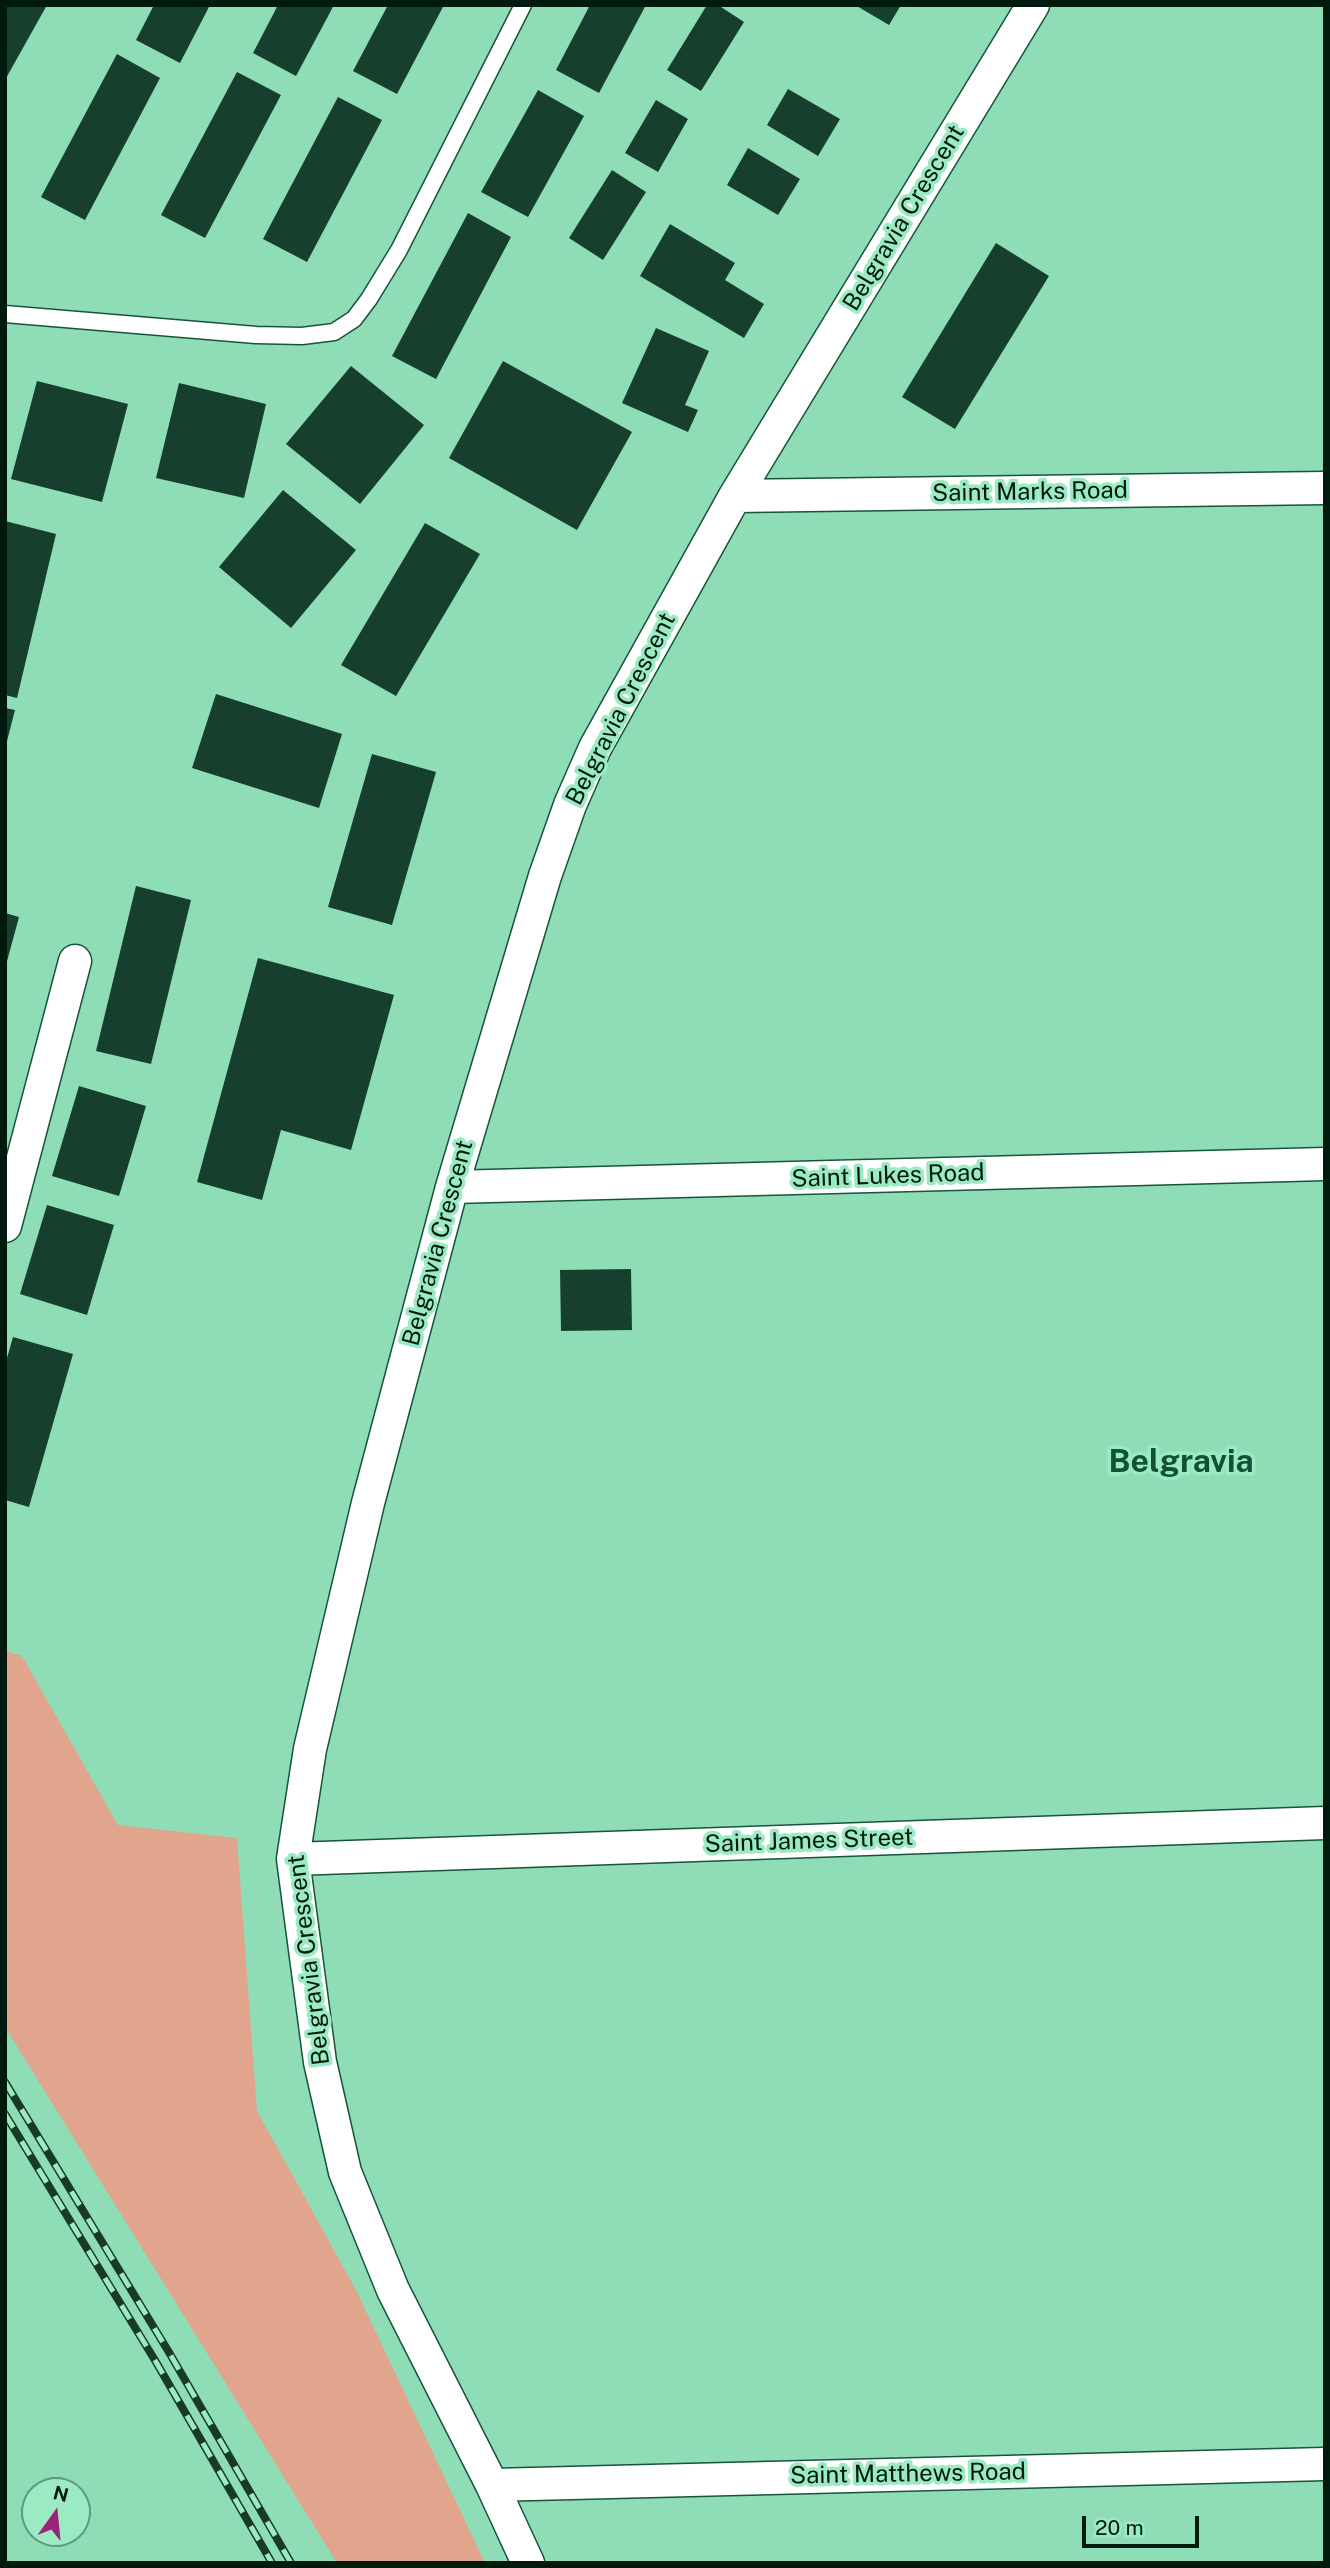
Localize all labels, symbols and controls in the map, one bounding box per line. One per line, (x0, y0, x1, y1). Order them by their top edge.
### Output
street label: Belgravia Crescent (837, 120, 971, 316)
street label: Saint Marks Road (932, 476, 1128, 508)
street label: Belgravia Crescent (560, 608, 682, 810)
street label: Belgravia Crescent (397, 1137, 479, 1349)
street label: Saint Lukes Road (791, 1158, 985, 1194)
district label: Belgravia (1108, 1443, 1254, 1481)
street label: Saint James Street (704, 1823, 914, 1859)
street label: Belgravia Crescent (282, 1853, 336, 2067)
street label: Saint Matthews Road (790, 2458, 1026, 2490)
north arrow (21, 2477, 91, 2547)
text: N (51, 2481, 71, 2506)
scale bar (1085, 2502, 1202, 2546)
text: 20 m (1095, 2515, 1144, 2540)

